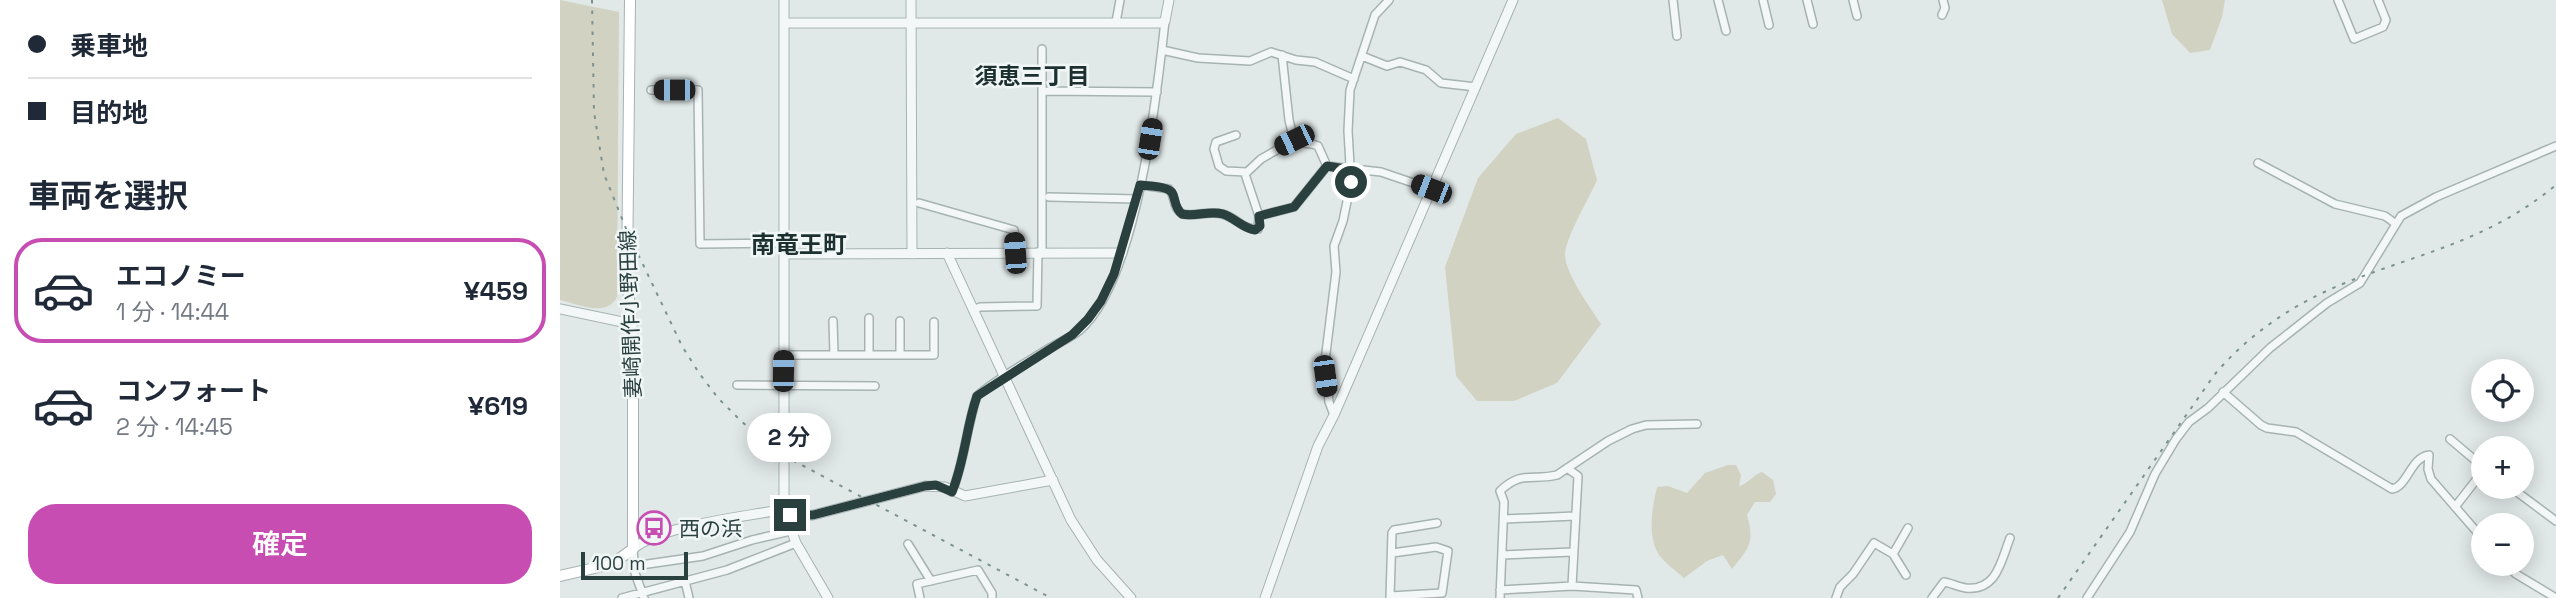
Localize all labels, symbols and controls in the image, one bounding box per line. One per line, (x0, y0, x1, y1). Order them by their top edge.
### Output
text: 乗車地 (70, 29, 148, 63)
district label: 須恵三丁目 (975, 61, 1090, 91)
car (654, 80, 696, 101)
text: 目的地 (70, 96, 148, 130)
car (1137, 117, 1164, 161)
car (1271, 121, 1318, 159)
route start (1335, 166, 1367, 198)
car (1408, 172, 1455, 206)
text: 車両を選択 (28, 176, 188, 216)
district label: 南竜王町 (751, 229, 847, 260)
street label: 妻崎開作小野田線 (614, 230, 646, 398)
car (1004, 231, 1027, 275)
icon: car (32, 259, 95, 322)
text: エコノミー (116, 259, 246, 293)
text: ¥459 (464, 274, 528, 308)
text: 1 分 · 14:44 (116, 297, 229, 327)
car (773, 350, 794, 392)
car (1312, 354, 1339, 398)
map controls (2471, 359, 2534, 576)
button: locate (2471, 359, 2534, 422)
icon: car (32, 374, 95, 437)
text: コンフォート (116, 374, 271, 408)
text: ¥619 (468, 389, 528, 423)
text: 2 分 · 14:45 (116, 412, 233, 442)
callout: 2 分 (748, 414, 832, 462)
text: 2 分 (768, 422, 810, 452)
button: + (2471, 436, 2534, 499)
route end (774, 499, 806, 531)
button: 確定 (28, 504, 532, 584)
bus stop icon: 西の浜 (635, 509, 673, 547)
button: − (2471, 513, 2534, 576)
place label: 西の浜 (679, 515, 742, 542)
scale bar (581, 549, 688, 581)
text: 100 m (592, 551, 646, 576)

